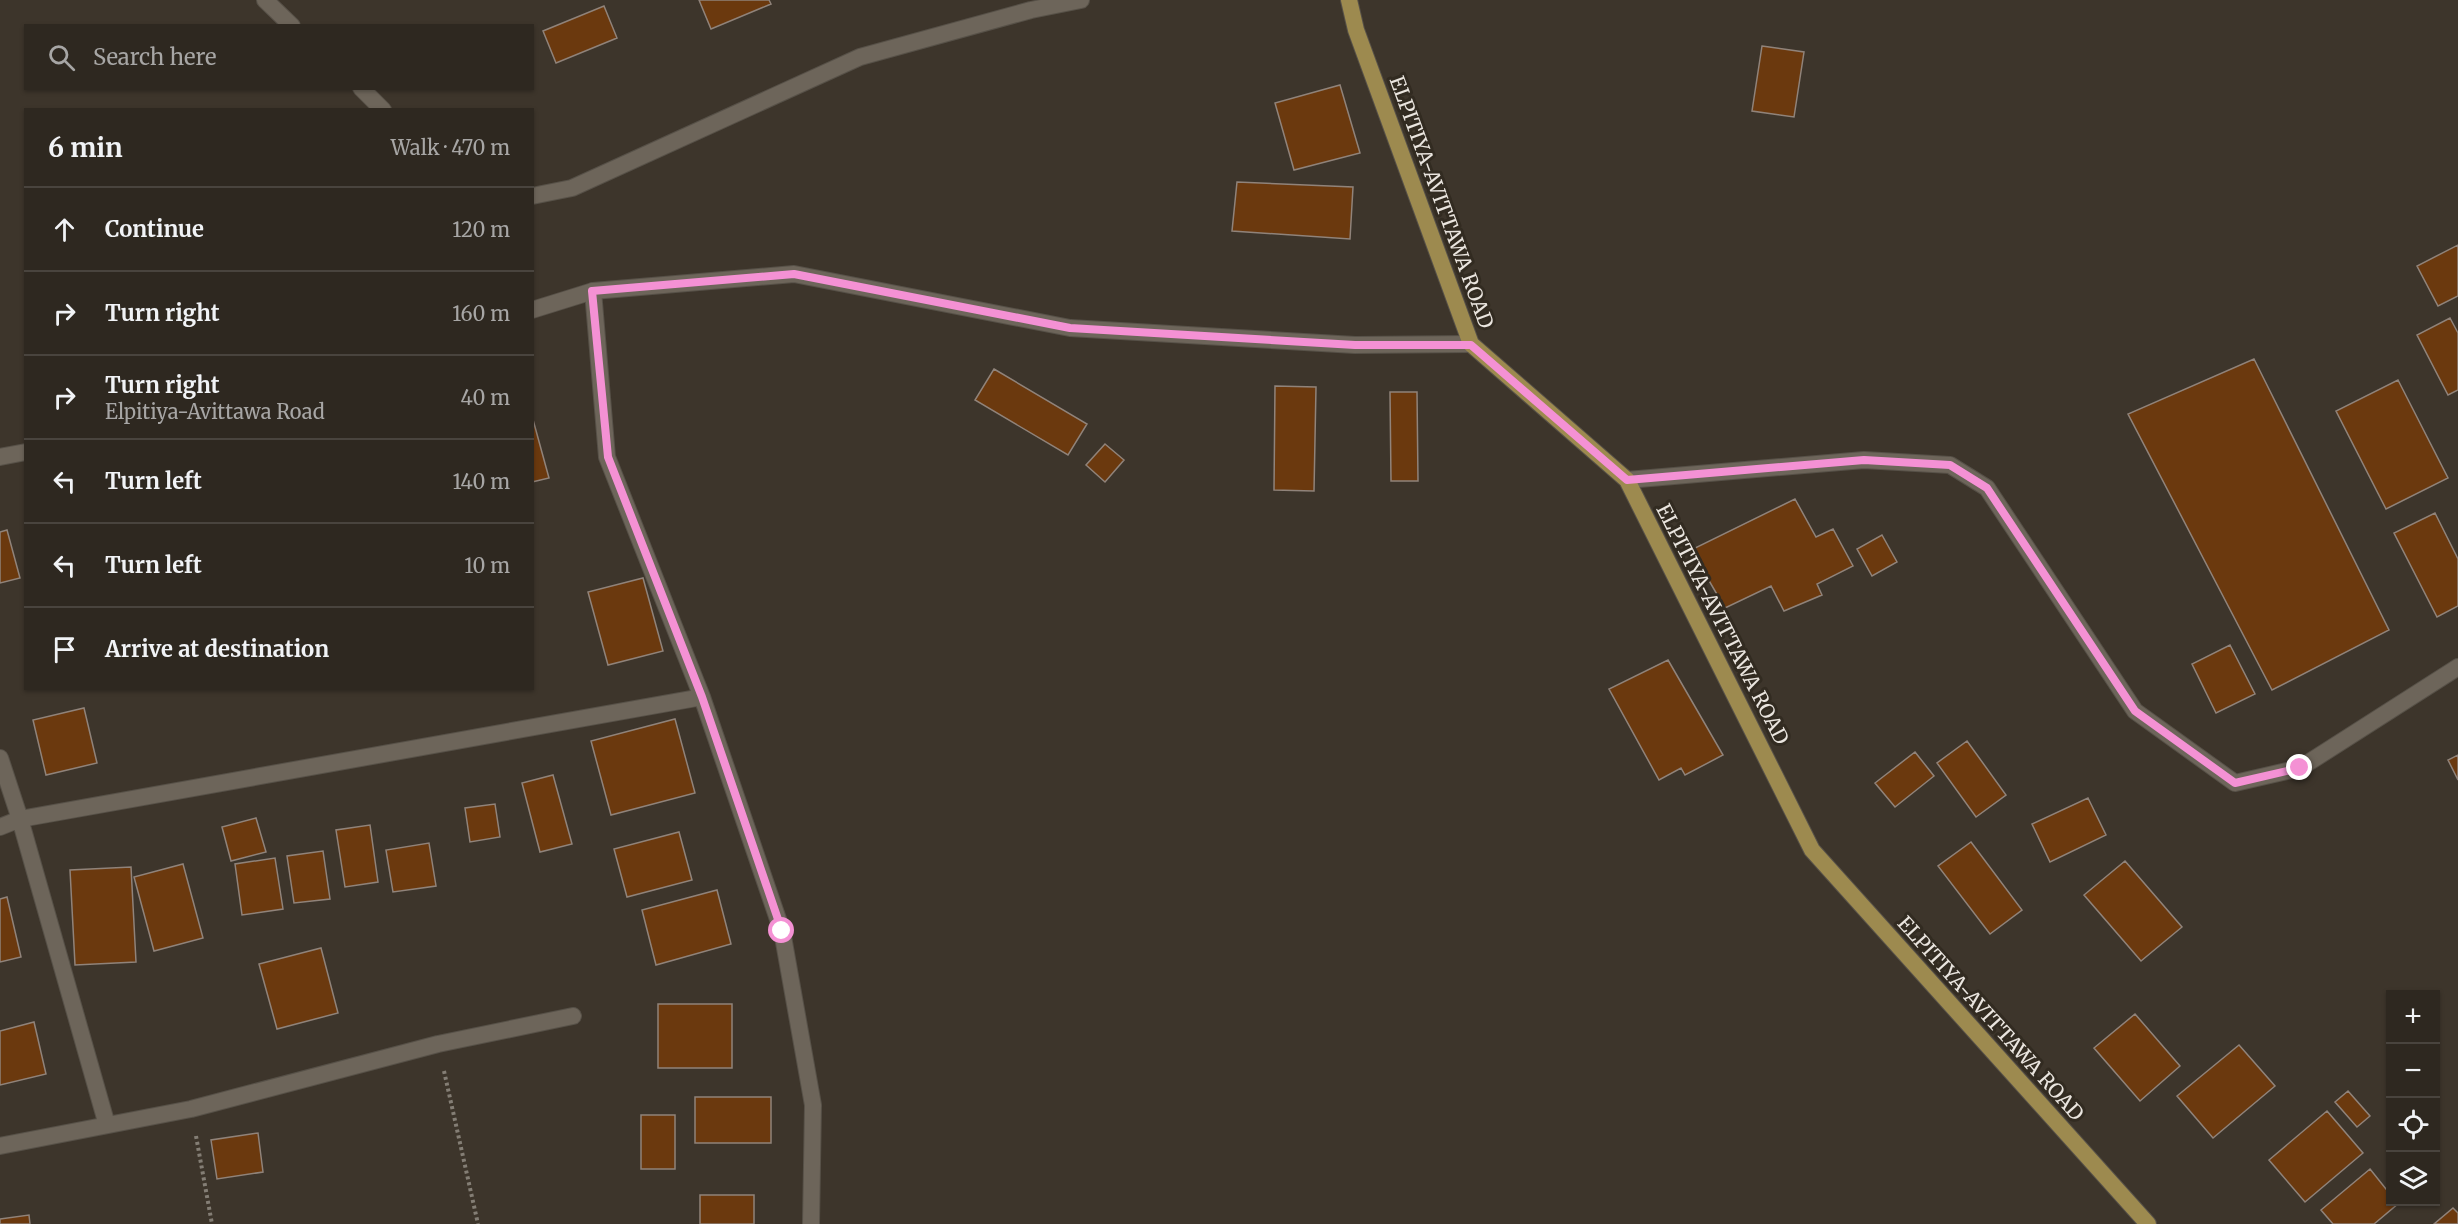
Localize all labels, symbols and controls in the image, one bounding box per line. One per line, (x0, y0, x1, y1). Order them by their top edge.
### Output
search box (24, 24, 534, 90)
icon: search (45, 41, 78, 74)
text: Search here (93, 43, 216, 71)
street label: ELPITIYA-AVITTAWA ROAD (1385, 72, 1499, 332)
text: 6 min (48, 131, 123, 164)
text: Walk · 470 m (391, 135, 510, 160)
icon: ahead (48, 213, 81, 246)
text: Continue (105, 215, 204, 243)
text: 120 m (452, 217, 510, 242)
icon: right (48, 297, 81, 330)
text: Turn right (105, 299, 219, 327)
text: 160 m (452, 301, 510, 326)
text: Turn right (105, 371, 219, 399)
icon: right (48, 381, 81, 414)
text: 40 m (460, 385, 510, 410)
text: Elpitiya-Avittawa Road (105, 399, 325, 424)
icon: left (48, 465, 81, 498)
text: Turn left (105, 467, 202, 495)
text: 140 m (453, 469, 510, 494)
street label: ELPITIYA-AVITTAWA ROAD (1651, 499, 1795, 749)
icon: left (48, 549, 81, 582)
text: Turn left (105, 551, 202, 579)
text: 10 m (464, 553, 510, 578)
icon: arrive (48, 633, 81, 666)
text: Arrive at destination (105, 635, 329, 663)
route end (2286, 754, 2312, 780)
street label: ELPITIYA-AVITTAWA ROAD (1892, 910, 2090, 1126)
route start (768, 917, 794, 943)
map controls (2386, 990, 2440, 1206)
button: + (2386, 990, 2440, 1044)
button: − (2386, 1044, 2440, 1098)
button: locate (2386, 1098, 2440, 1152)
button: layers (2386, 1152, 2440, 1206)

